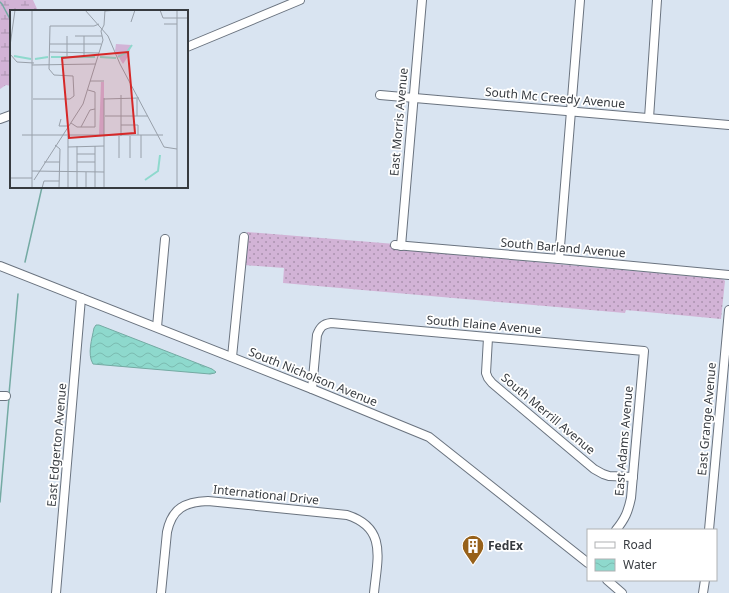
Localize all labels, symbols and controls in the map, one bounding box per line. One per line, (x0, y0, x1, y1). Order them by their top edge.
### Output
inset map (10, 10, 188, 188)
street label: East Morris Avenue (385, 67, 412, 177)
street label: South Mc Creedy Avenue (484, 83, 626, 112)
street label: South Barland Avenue (500, 234, 627, 261)
street label: South Elaine Avenue (426, 311, 542, 338)
street label: South Nicholson Avenue (246, 343, 380, 410)
street label: East Grange Avenue (693, 361, 720, 476)
street label: South Merrill Avenue (498, 369, 599, 458)
street label: East Edgerton Avenue (43, 382, 70, 507)
street label: East Adams Avenue (610, 385, 637, 497)
street label: International Drive (212, 480, 320, 509)
legend (587, 529, 717, 581)
building icon: FedEx (460, 533, 486, 566)
text: Road (623, 536, 652, 553)
place label: FedEx (488, 537, 523, 554)
text: Water (623, 556, 657, 573)

